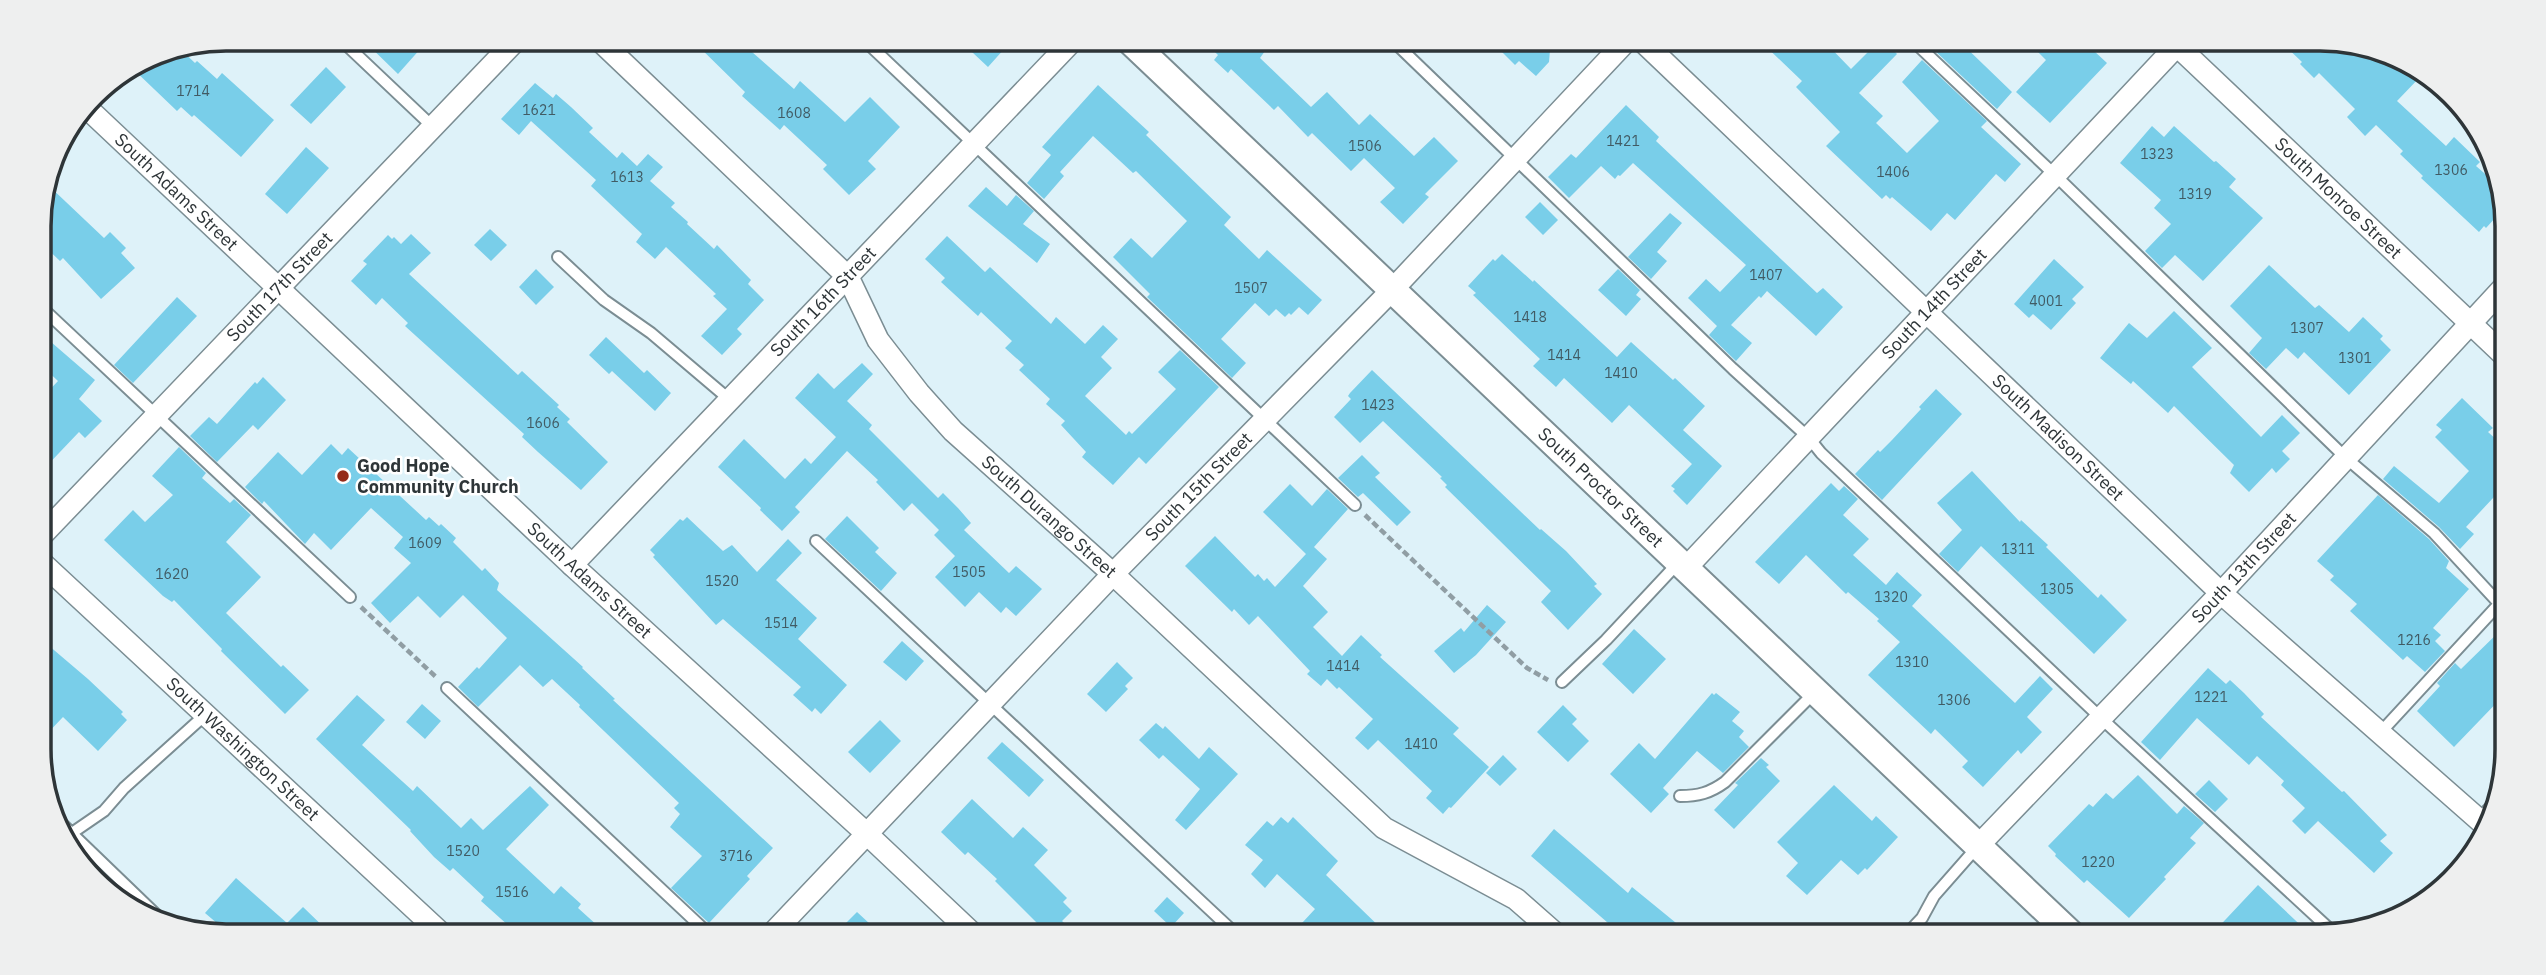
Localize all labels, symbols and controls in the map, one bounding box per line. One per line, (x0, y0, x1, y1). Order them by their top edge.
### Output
house number: 1714 (176, 82, 210, 100)
house number: 1621 (522, 101, 556, 119)
house number: 1608 (777, 104, 811, 122)
street label: South Adams Street (110, 128, 243, 255)
house number: 1421 (1606, 132, 1640, 150)
street label: South Monroe Street (2270, 132, 2407, 263)
house number: 1506 (1348, 137, 1382, 155)
house number: 1323 (2140, 145, 2174, 163)
house number: 1306 (2434, 161, 2468, 179)
house number: 1406 (1876, 163, 1910, 181)
house number: 1613 (610, 168, 644, 186)
house number: 1319 (2178, 185, 2212, 203)
street label: South 17th Street (221, 227, 337, 346)
street label: South 16th Street (765, 242, 881, 361)
street label: South 14th Street (1876, 243, 1991, 364)
house number: 1407 (1749, 266, 1783, 284)
house number: 1507 (1234, 279, 1268, 297)
house number: 4001 (2029, 292, 2063, 310)
house number: 1418 (1513, 308, 1547, 326)
house number: 1307 (2290, 319, 2324, 337)
house number: 1414 (1547, 346, 1581, 364)
house number: 1301 (2338, 349, 2372, 367)
house number: 1410 (1604, 364, 1638, 382)
street label: South Madison Street (1988, 369, 2129, 505)
house number: 1423 (1361, 396, 1395, 414)
house number: 1606 (526, 414, 560, 432)
street label: South Proctor Street (1533, 422, 1669, 552)
street label: South 15th Street (1140, 427, 1257, 546)
street label: South Durango Street (977, 450, 1122, 583)
place label: Good Hope Community Church (357, 454, 519, 498)
marker: Good Hope Community Church (335, 468, 351, 484)
street label: South 13th Street (2186, 507, 2301, 628)
street label: South Adams Street (523, 517, 657, 643)
house number: 1609 (408, 534, 442, 552)
house number: 1311 (2001, 540, 2035, 558)
house number: 1505 (952, 563, 986, 581)
house number: 1620 (155, 565, 189, 583)
house number: 1520 (705, 572, 739, 590)
house number: 1305 (2040, 580, 2074, 598)
house number: 1320 (1874, 588, 1908, 606)
house number: 1514 (764, 614, 798, 632)
house number: 1216 (2397, 631, 2431, 649)
house number: 1310 (1895, 653, 1929, 671)
house number: 1414 (1326, 657, 1360, 675)
street label: South Washington Street (162, 672, 324, 825)
house number: 1221 (2194, 688, 2228, 706)
house number: 1306 (1937, 691, 1971, 709)
house number: 1410 (1404, 735, 1438, 753)
house number: 1520 (446, 842, 480, 860)
house number: 3716 (719, 847, 753, 865)
house number: 1220 (2081, 853, 2115, 871)
house number: 1516 (495, 883, 529, 901)

